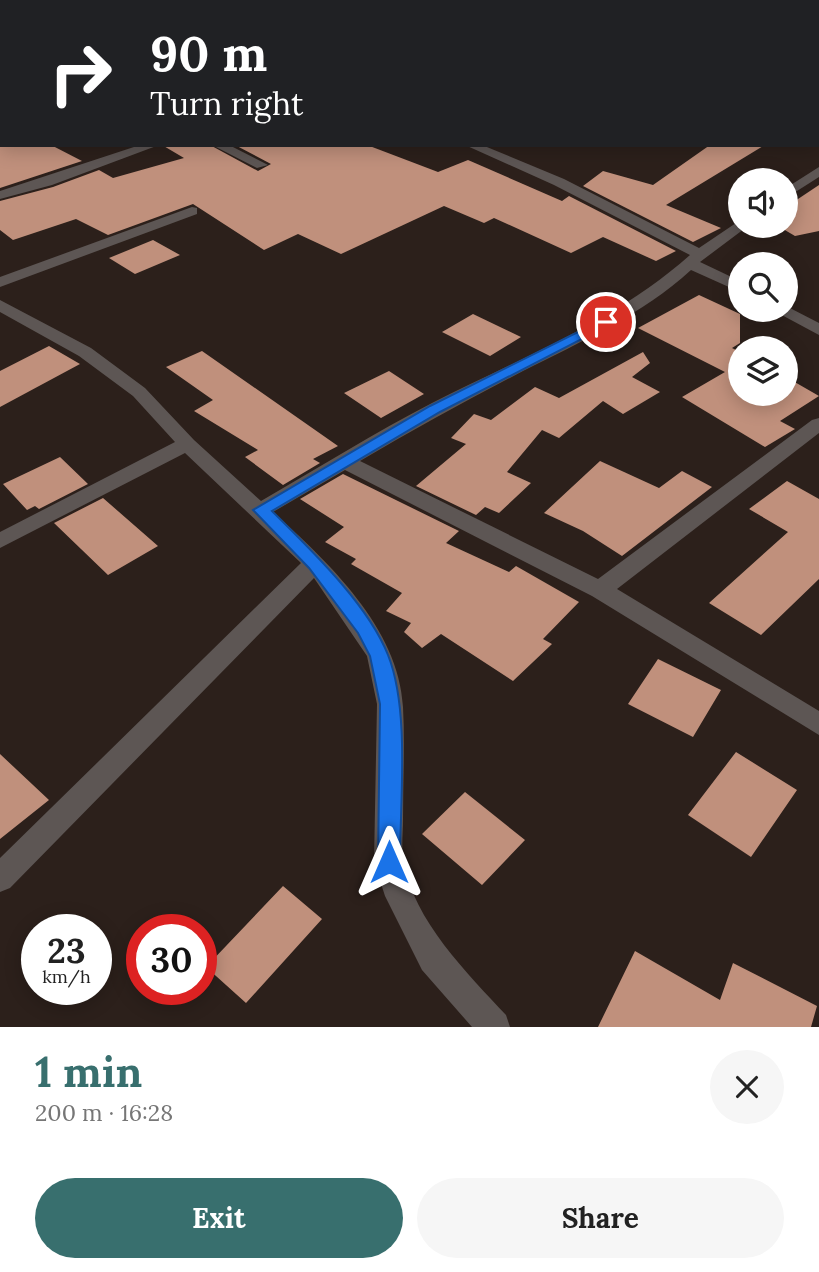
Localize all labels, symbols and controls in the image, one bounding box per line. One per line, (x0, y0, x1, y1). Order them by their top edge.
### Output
text: 90 m (150, 22, 267, 84)
icon: right (35, 28, 126, 119)
text: Turn right (150, 83, 303, 124)
map controls (728, 168, 798, 406)
button: sound (728, 168, 798, 238)
button: search (728, 252, 798, 322)
pin (576, 292, 636, 352)
icon: arrive (587, 303, 625, 341)
button: layers (728, 336, 798, 406)
position arrow (352, 825, 426, 899)
speed limit sign: 30 (126, 914, 217, 1005)
text: 23 (47, 928, 86, 973)
text: km/h (42, 965, 91, 988)
text: 1 min (35, 1045, 142, 1099)
button: close (710, 1050, 784, 1124)
text: 200 m · 16:28 (35, 1098, 173, 1127)
button: Exit (35, 1178, 403, 1258)
button: Share (417, 1178, 784, 1258)

